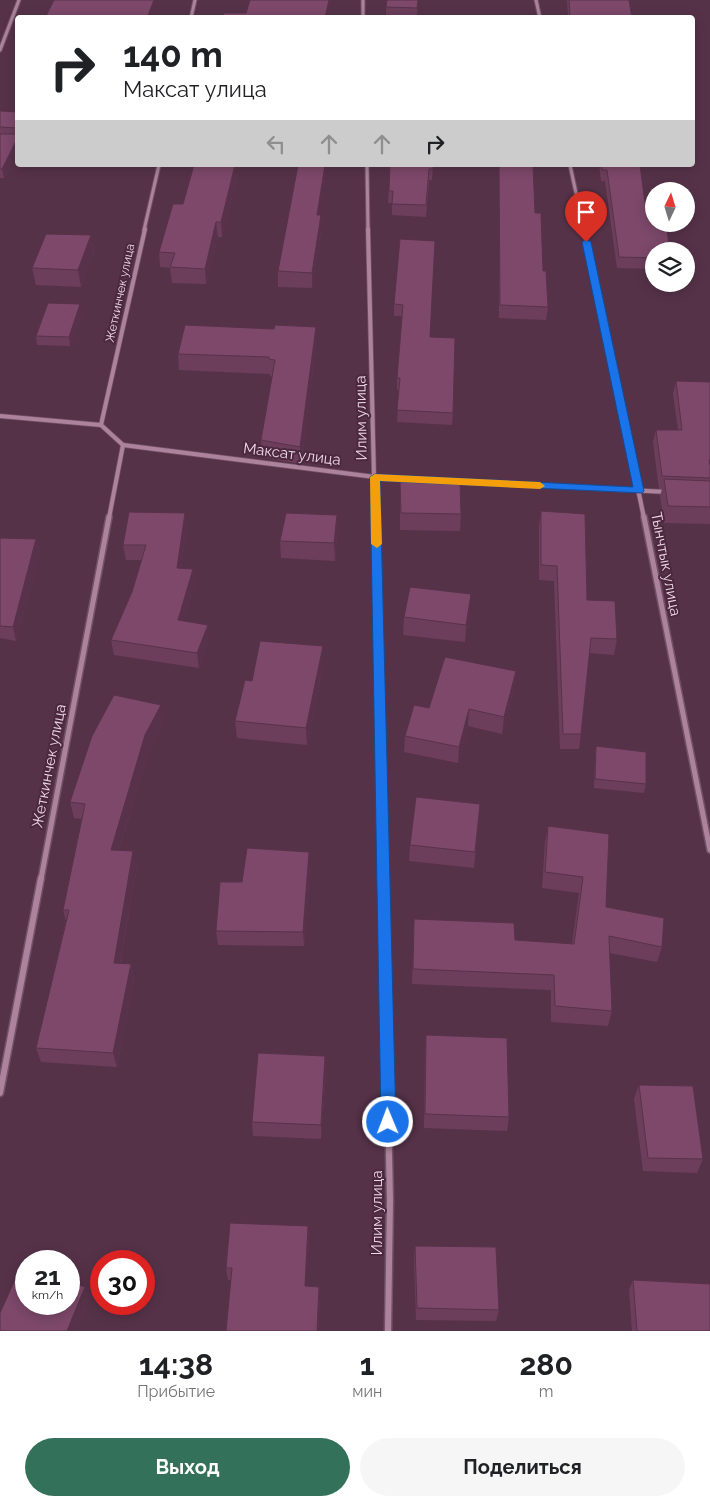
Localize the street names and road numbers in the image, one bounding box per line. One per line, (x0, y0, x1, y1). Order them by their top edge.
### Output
street label: Жеткинчек улица (103, 242, 137, 344)
street label: Илим улица (351, 375, 371, 461)
street label: Максат улица (242, 439, 342, 469)
street label: Тынчтык улица (647, 511, 685, 617)
street label: Жеткинчек улица (28, 702, 70, 830)
street label: Илим улица (368, 1170, 386, 1256)

